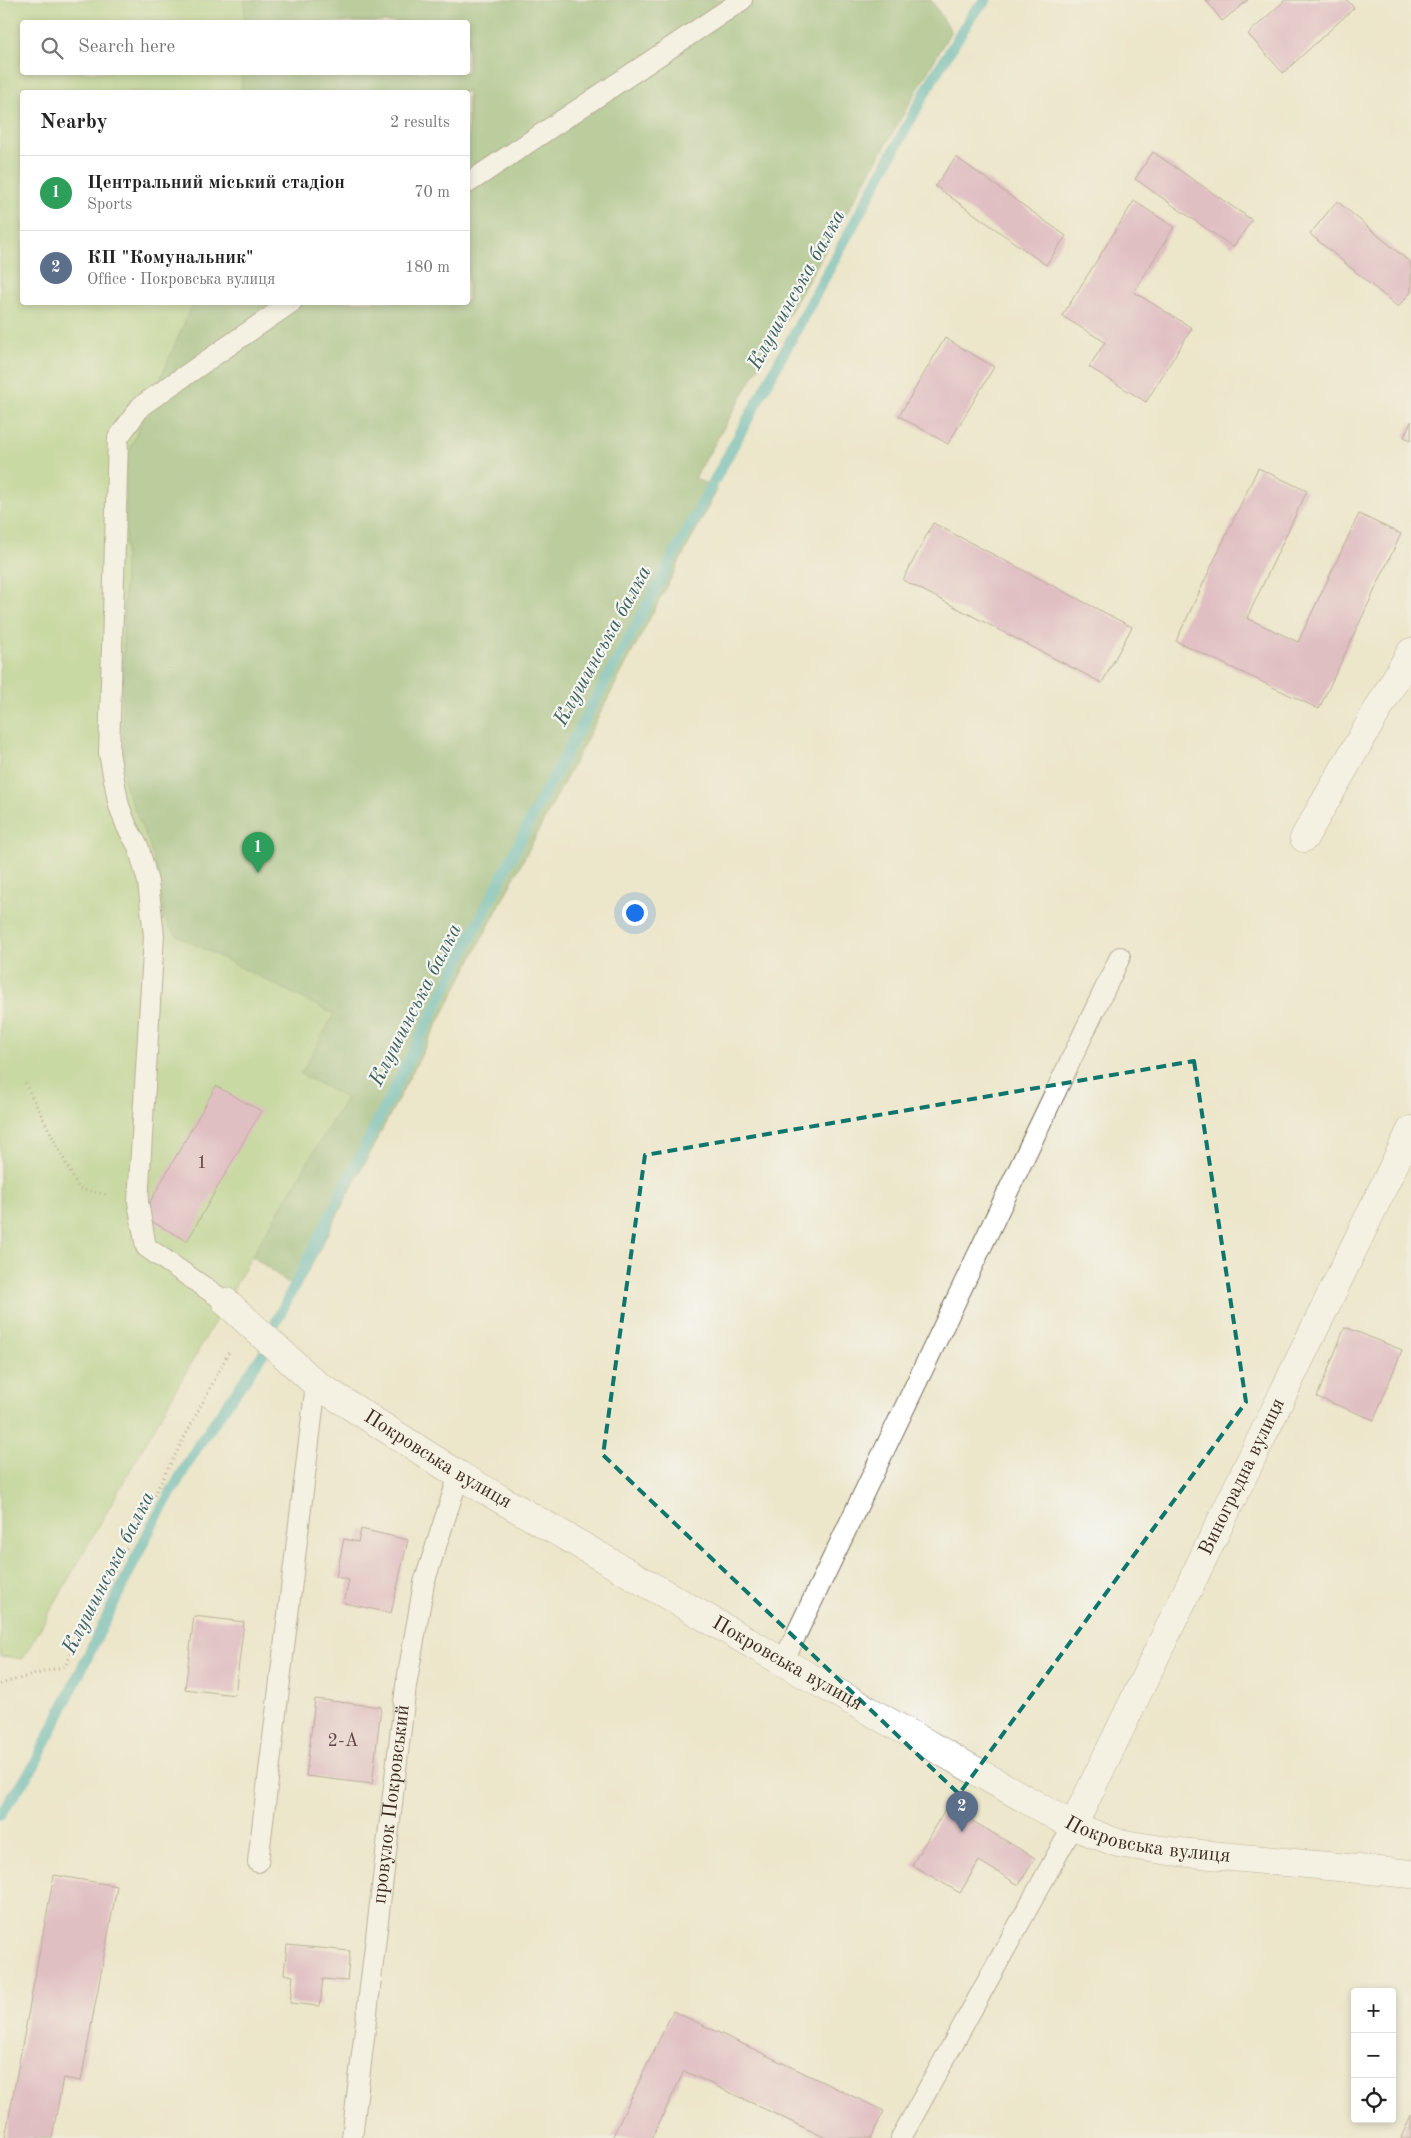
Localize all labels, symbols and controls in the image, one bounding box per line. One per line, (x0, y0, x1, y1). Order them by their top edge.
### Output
search box (20, 20, 470, 75)
icon: search (38, 34, 66, 62)
text: Search here (78, 38, 175, 57)
text: Nearby (40, 112, 108, 133)
text: 2 results (390, 115, 450, 131)
text: Центральний міський стадіон (87, 174, 345, 193)
text: 1 (51, 185, 61, 201)
text: 70 m (414, 185, 450, 201)
text: Sports (87, 197, 132, 213)
water label: Клушинська балка (744, 207, 850, 374)
text: КП "Комунальник" (87, 249, 254, 268)
text: 2 (51, 260, 61, 276)
text: 180 m (405, 260, 450, 276)
text: Office · Покровська вулиця (87, 272, 275, 288)
water label: Клушинська балка (550, 563, 656, 730)
pin: 1 (242, 832, 274, 873)
your location (622, 900, 648, 926)
water label: Клушинська балка (366, 920, 466, 1090)
house number: 1 (197, 1154, 207, 1172)
street label: Виноградна вулиця (1196, 1395, 1289, 1559)
street label: Покровська вулиця (360, 1407, 515, 1513)
water label: Клушинська балка (59, 1488, 159, 1658)
street label: Покровська вулиця (709, 1613, 866, 1715)
street label: провулок Покровський (370, 1704, 414, 1905)
house number: 2-А (328, 1732, 359, 1750)
pin: 2 (946, 1791, 978, 1832)
street label: Покровська вулиця (1061, 1813, 1231, 1867)
map controls (1351, 1988, 1396, 2123)
button: + (1351, 1988, 1396, 2033)
button: − (1351, 2033, 1396, 2078)
button: locate (1351, 2078, 1396, 2123)

